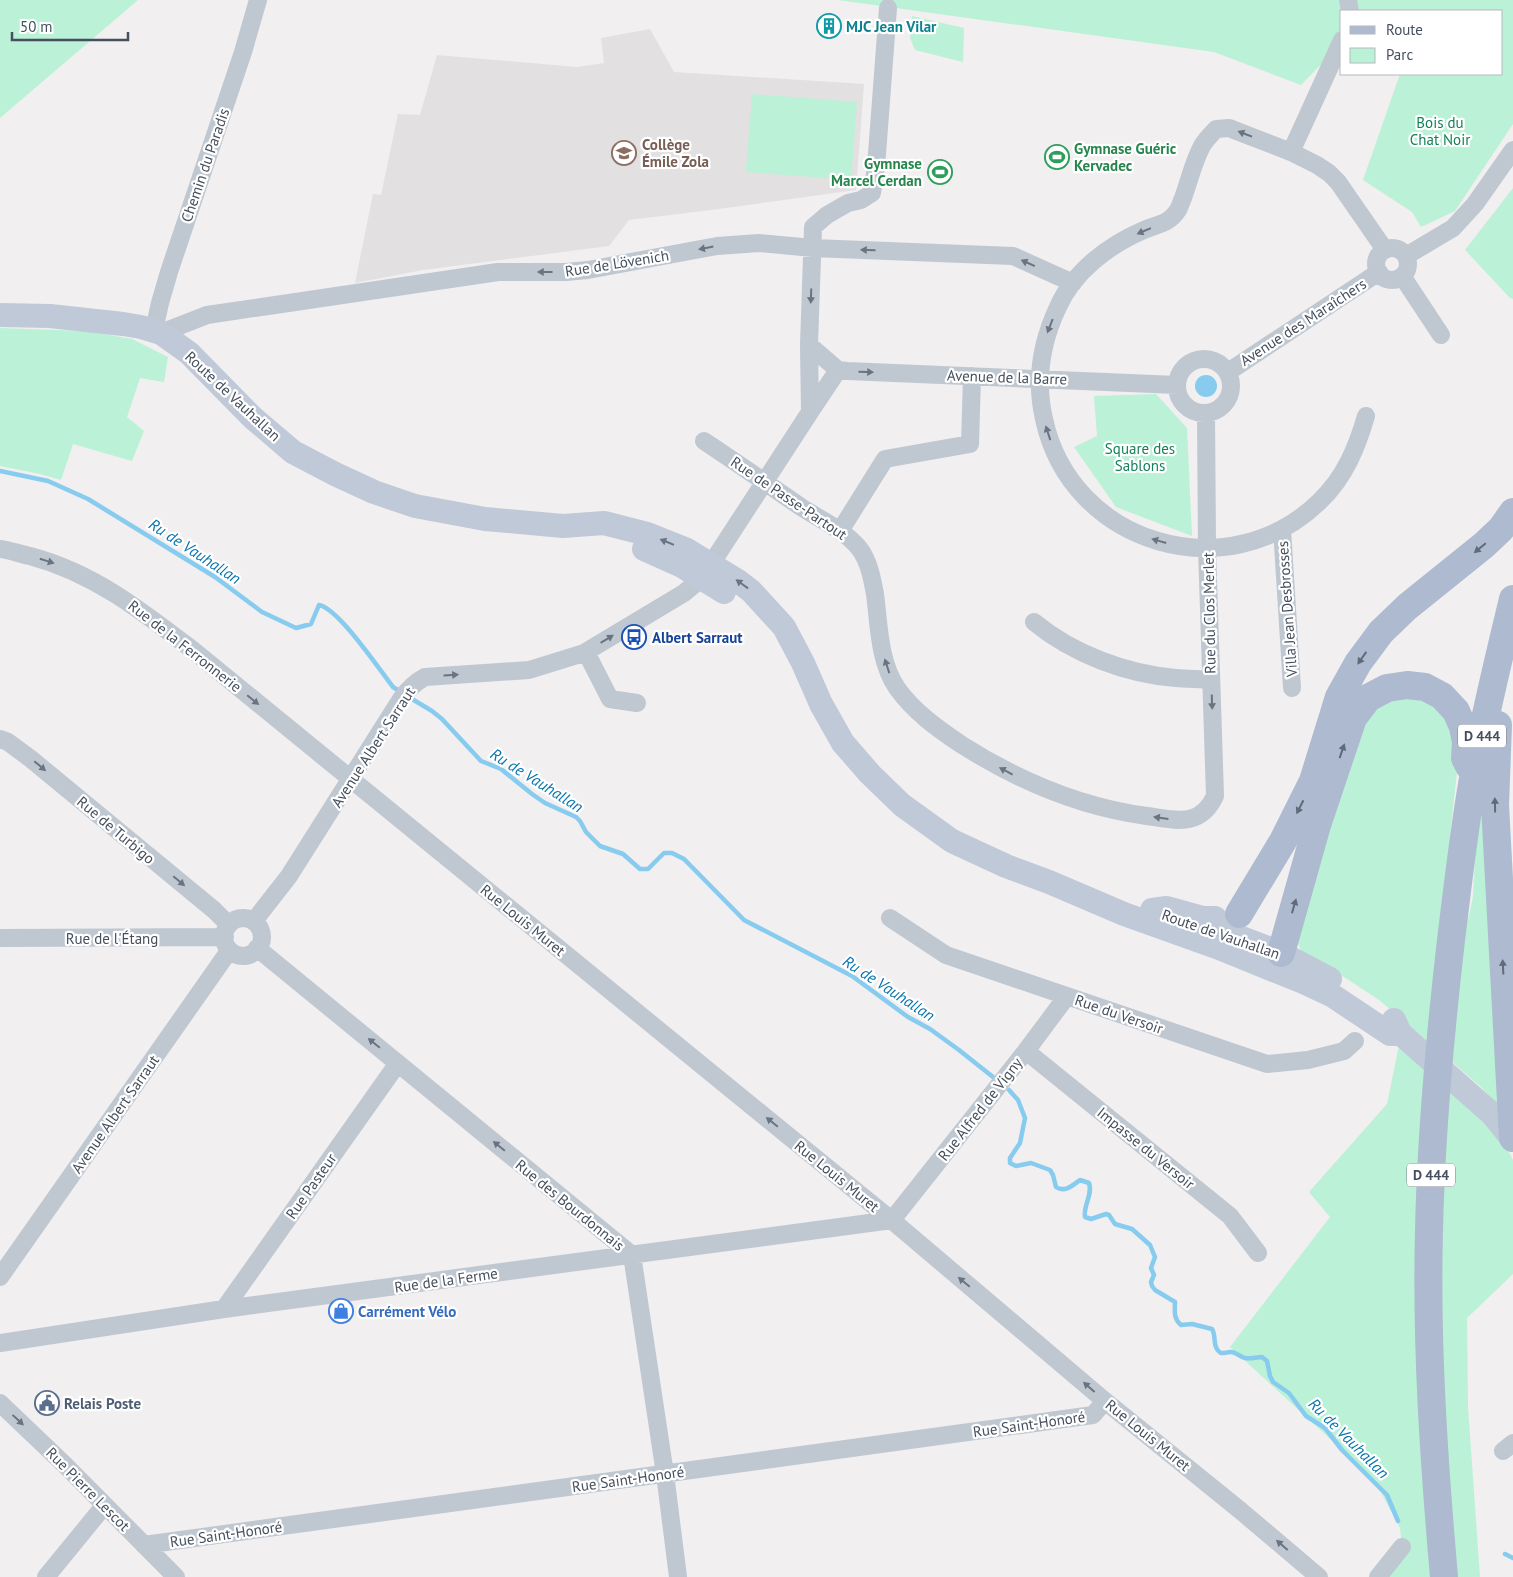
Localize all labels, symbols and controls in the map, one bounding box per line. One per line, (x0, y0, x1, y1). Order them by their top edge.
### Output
scale bar (12, 10, 129, 42)
legend (1340, 10, 1503, 75)
building icon: MJC Jean Vilar (816, 13, 842, 39)
text: 50 m (20, 17, 53, 36)
place label: MJC Jean Vilar (846, 17, 937, 36)
text: Route (1386, 20, 1423, 39)
text: Parc (1386, 45, 1413, 64)
street label: Chemin du Paradis (177, 106, 233, 224)
park label: Bois du Chat Noir (1410, 113, 1470, 149)
one-way arrow (1238, 130, 1252, 138)
place label: Collège Émile Zola (642, 135, 709, 171)
place label: Gymnase Guéric Kervadec (1074, 139, 1177, 175)
school or university icon: Collège Émile Zola (611, 140, 637, 166)
sports icon: Gymnase Guéric Kervadec (1044, 144, 1070, 170)
place label: Gymnase Marcel Cerdan (831, 154, 922, 190)
sports icon: Gymnase Marcel Cerdan (927, 159, 953, 185)
one-way arrow (1137, 227, 1151, 235)
street label: Rue de Lövenich (564, 245, 670, 281)
one-way arrow (697, 245, 713, 253)
one-way arrow (859, 246, 875, 254)
one-way arrow (1021, 259, 1035, 267)
one-way arrow (537, 268, 553, 276)
street label: Avenue des Maraîchers (1236, 274, 1370, 370)
one-way arrow (807, 289, 815, 305)
one-way arrow (1046, 319, 1054, 333)
street label: Route de Vauhallan (181, 347, 285, 445)
street label: Avenue de la Barre (947, 365, 1067, 389)
one-way arrow (858, 368, 874, 376)
one-way arrow (1043, 425, 1051, 440)
park label: Square des Sablons (1105, 439, 1175, 475)
street label: Rue de Passe-Partout (727, 452, 851, 544)
water label: Ru de Vauhallan (145, 514, 245, 588)
one-way arrow (1152, 537, 1167, 545)
one-way arrow (659, 538, 674, 546)
street label: Villa Jean Desbrosses (1273, 541, 1301, 678)
one-way arrow (1474, 542, 1487, 553)
street label: Rue du Clos Merlet (1198, 552, 1220, 674)
one-way arrow (40, 558, 55, 566)
one-way arrow (735, 579, 749, 589)
street label: Rue de la Ferronnerie (125, 596, 245, 696)
bus stop icon: Albert Sarraut (621, 624, 647, 650)
place label: Albert Sarraut (652, 628, 743, 647)
one-way arrow (601, 634, 614, 643)
one-way arrow (1357, 651, 1367, 665)
one-way arrow (883, 659, 890, 674)
one-way arrow (444, 671, 460, 679)
street label: Avenue Albert Sarraut (327, 683, 419, 811)
one-way arrow (247, 694, 260, 705)
one-way arrow (1208, 694, 1216, 710)
road number: D 444 (1458, 724, 1506, 748)
one-way arrow (1338, 743, 1346, 758)
water label: Ru de Vauhallan (487, 744, 587, 816)
one-way arrow (33, 761, 46, 772)
one-way arrow (999, 767, 1014, 775)
street label: Rue de Turbigo (73, 792, 159, 868)
one-way arrow (1491, 797, 1499, 813)
one-way arrow (1296, 800, 1304, 815)
one-way arrow (1152, 814, 1168, 822)
one-way arrow (172, 876, 185, 887)
street label: Rue Louis Muret (477, 880, 569, 960)
one-way arrow (1291, 899, 1299, 914)
street label: Route de Vauhallan (1160, 905, 1282, 963)
street label: Rue de l'Étang (66, 929, 158, 948)
water label: Ru de Vauhallan (839, 951, 939, 1025)
one-way arrow (1499, 959, 1507, 975)
street label: Rue du Versoir (1072, 990, 1166, 1038)
one-way arrow (367, 1038, 380, 1049)
street label: Avenue Albert Sarraut (67, 1051, 163, 1177)
street label: Rue Alfred de Vigny (934, 1054, 1026, 1164)
street label: Impasse du Versoir (1093, 1103, 1199, 1193)
one-way arrow (765, 1117, 778, 1128)
street label: Rue Louis Muret (791, 1136, 883, 1216)
one-way arrow (493, 1141, 506, 1152)
street label: Rue Pasteur (281, 1149, 341, 1223)
street label: Rue des Bourdonnais (512, 1155, 628, 1255)
road number: D 444 (1407, 1164, 1455, 1186)
street label: Rue de la Ferme (393, 1263, 499, 1297)
one-way arrow (958, 1276, 971, 1287)
shop icon: Carrément Vélo (328, 1298, 354, 1324)
place label: Carrément Vélo (358, 1302, 456, 1321)
one-way arrow (1082, 1381, 1095, 1392)
public building icon: Relais Poste (34, 1390, 60, 1416)
place label: Relais Poste (64, 1394, 142, 1413)
water label: Ru de Vauhallan (1305, 1394, 1393, 1482)
street label: Rue Louis Muret (1102, 1395, 1194, 1475)
street label: Rue Saint-Honoré (972, 1407, 1086, 1441)
one-way arrow (12, 1414, 24, 1426)
street label: Rue Pierre Lescot (42, 1443, 134, 1535)
street label: Rue Saint-Honoré (571, 1462, 685, 1496)
street label: Rue Saint-Honoré (169, 1517, 283, 1551)
one-way arrow (1275, 1540, 1288, 1551)

